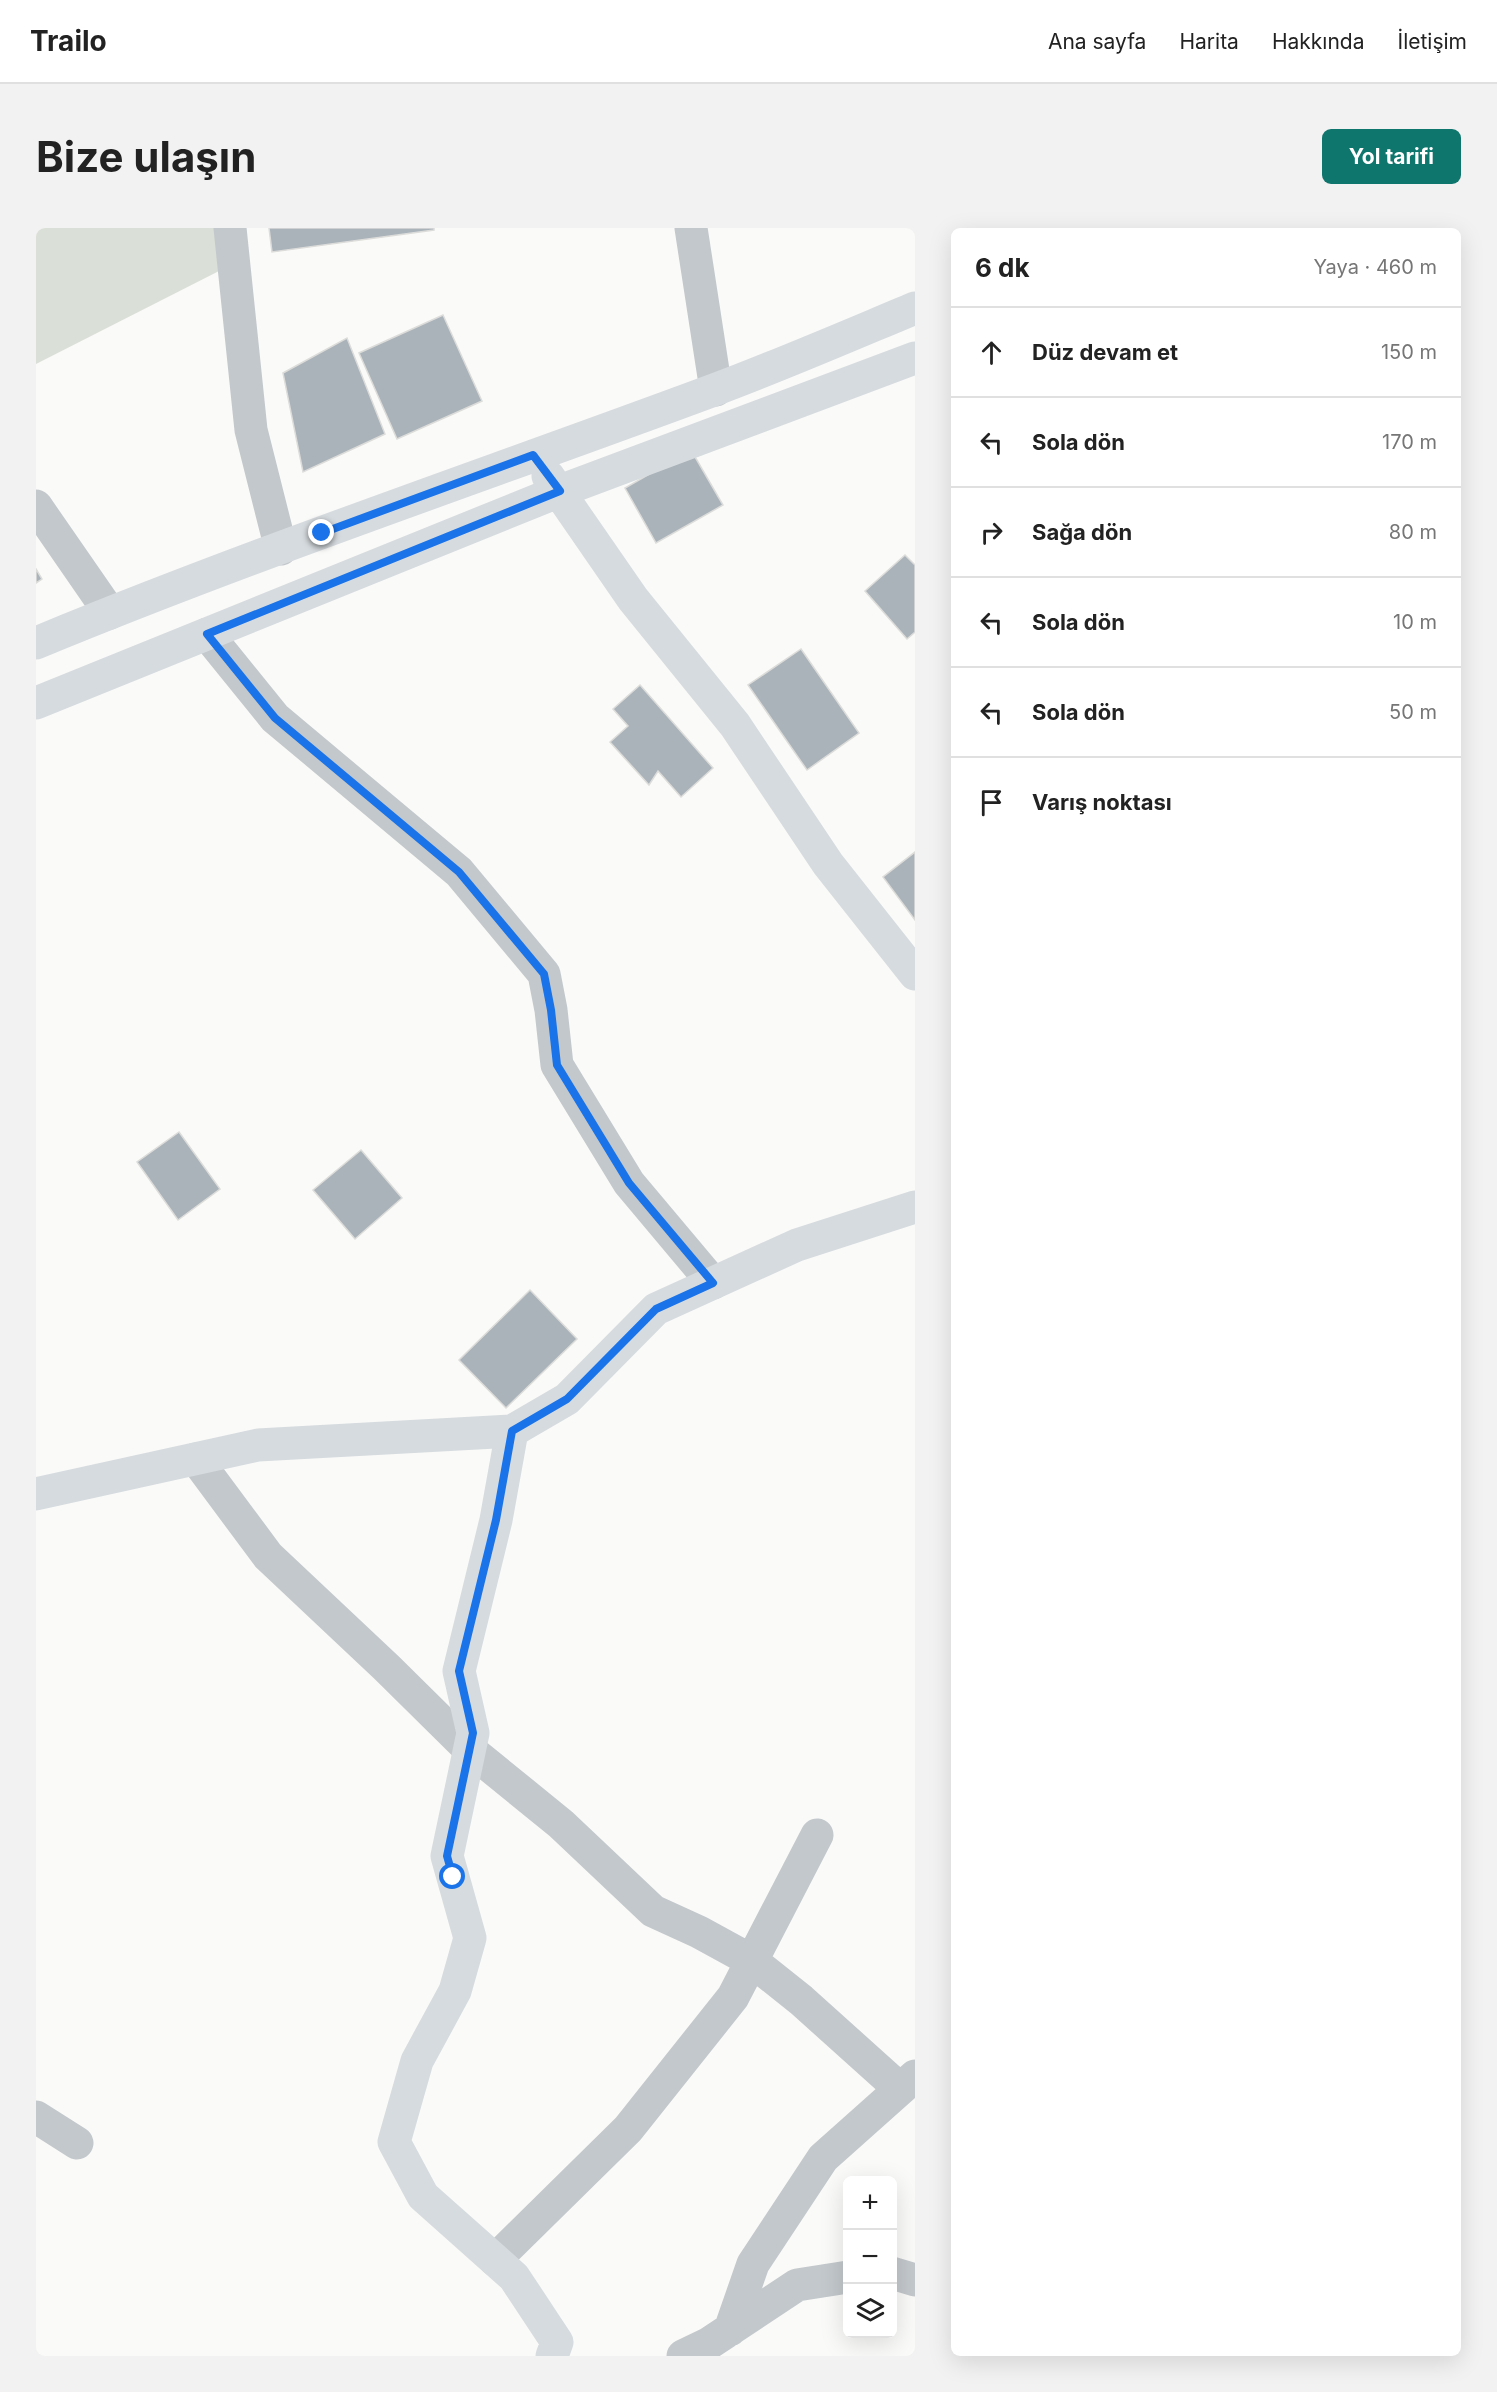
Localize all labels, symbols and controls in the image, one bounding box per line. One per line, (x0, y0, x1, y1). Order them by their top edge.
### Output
text: Trailo (30, 24, 107, 58)
text: Ana sayfa (1048, 29, 1146, 54)
text: Harita (1179, 29, 1239, 54)
text: Hakkında (1272, 29, 1365, 54)
text: İletişim (1398, 29, 1467, 54)
button: Yol tarifi (1322, 129, 1461, 184)
text: Bize ulaşın (36, 131, 256, 182)
text: 6 dk (975, 252, 1030, 283)
text: Yaya · 460 m (1313, 255, 1437, 279)
icon: ahead (975, 336, 1008, 369)
text: Düz devam et (1032, 339, 1178, 365)
text: 150 m (1381, 340, 1437, 364)
icon: left (975, 426, 1008, 459)
text: Sola dön (1032, 429, 1125, 455)
text: 170 m (1382, 430, 1437, 454)
icon: right (975, 516, 1008, 549)
route end (308, 519, 334, 545)
text: Sağa dön (1032, 519, 1132, 545)
text: 80 m (1389, 520, 1437, 544)
icon: left (975, 606, 1008, 639)
text: Sola dön (1032, 609, 1125, 635)
text: 10 m (1393, 610, 1437, 634)
icon: left (975, 696, 1008, 729)
text: Sola dön (1032, 699, 1125, 725)
text: 50 m (1389, 700, 1437, 724)
icon: arrive (975, 786, 1008, 819)
text: Varış noktası (1032, 789, 1172, 815)
route start (439, 1863, 465, 1889)
map controls (843, 2176, 897, 2338)
button: + (843, 2176, 897, 2230)
button: − (843, 2230, 897, 2284)
button: layers (843, 2284, 897, 2338)

